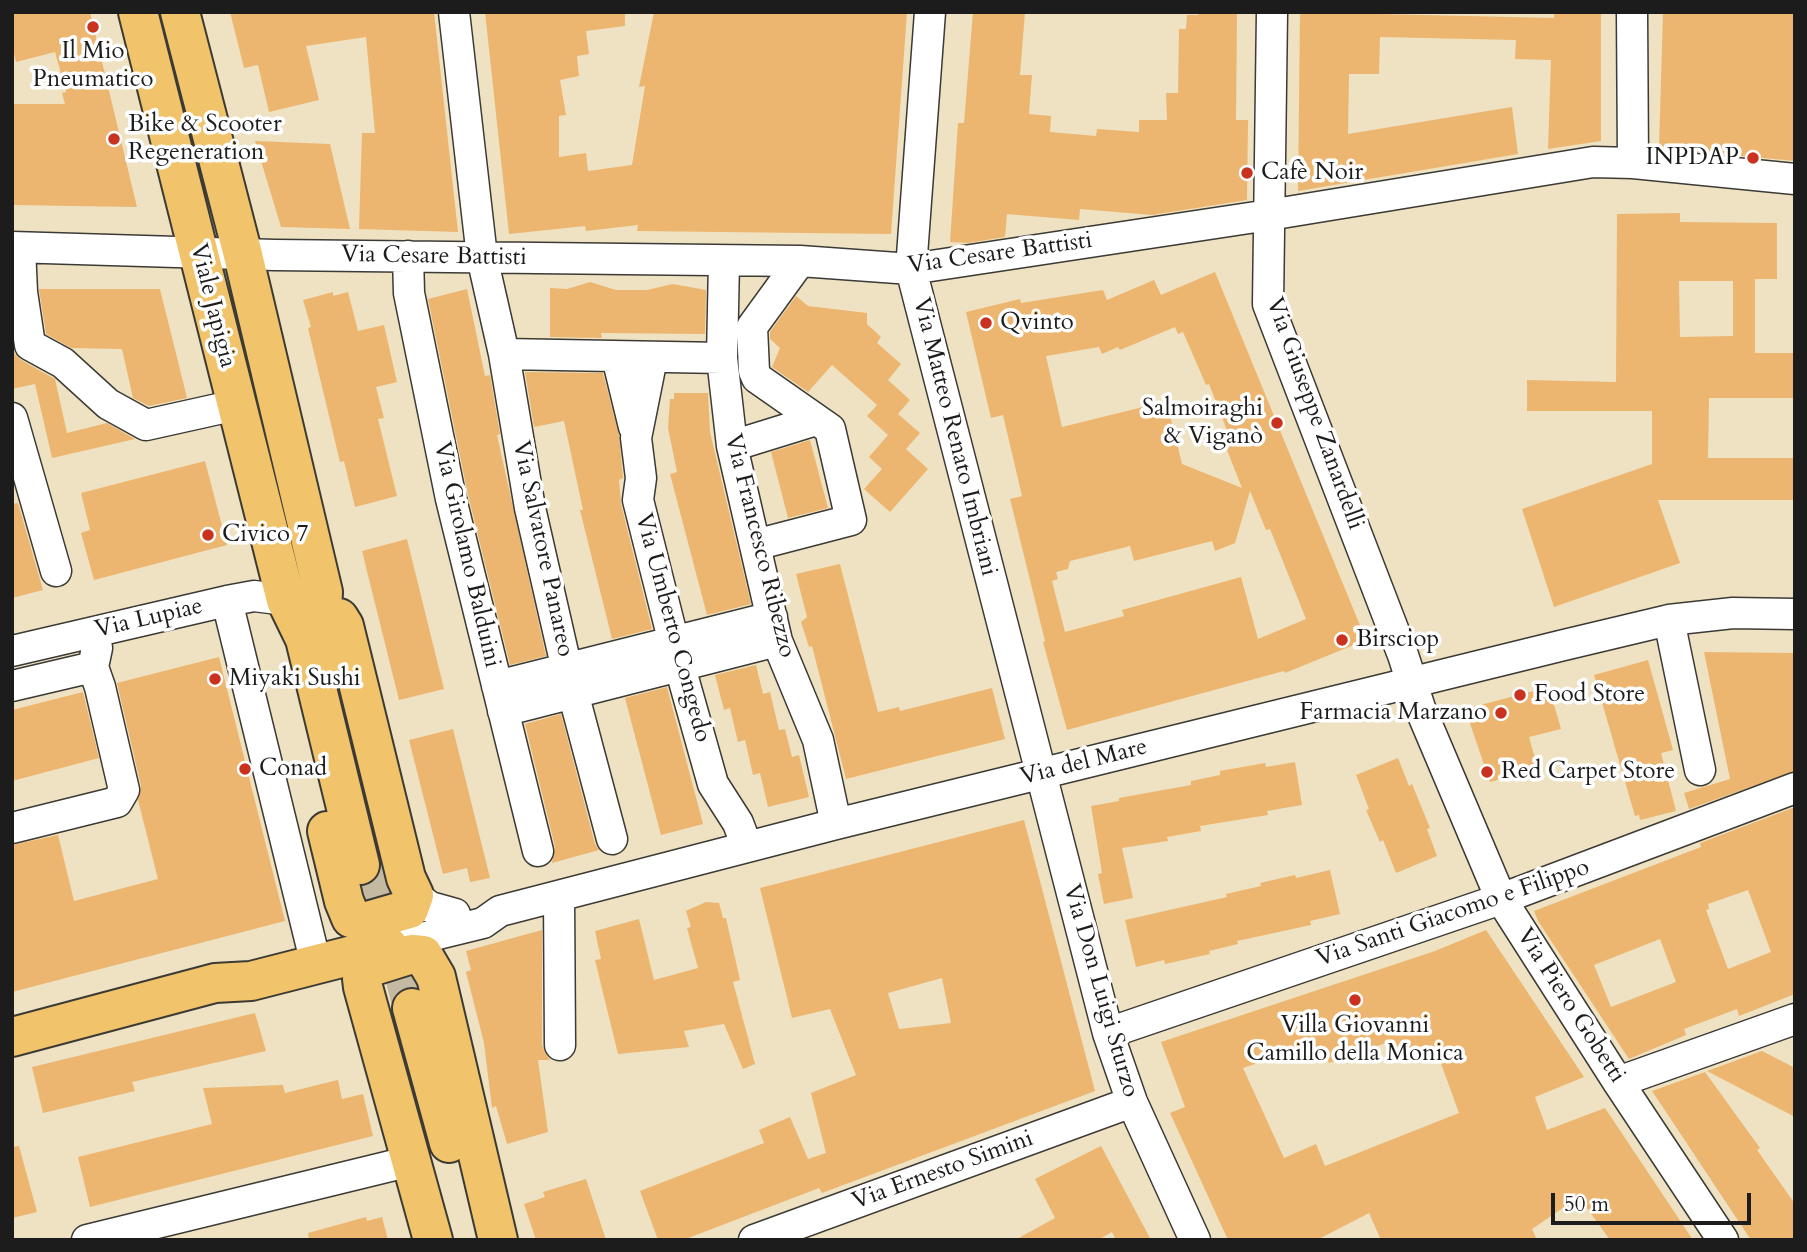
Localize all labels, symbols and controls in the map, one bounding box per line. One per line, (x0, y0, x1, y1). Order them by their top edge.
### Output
marker: Il Mio Pneumatico (85, 19, 101, 35)
place label: Il Mio Pneumatico (33, 38, 153, 94)
place label: Bike & Scooter Regeneration (128, 111, 282, 167)
marker: Bike & Scooter Regeneration (106, 131, 122, 147)
place label: INPDAP (1645, 144, 1739, 172)
marker: INPDAP (1745, 150, 1761, 166)
place label: Cafè Noir (1261, 159, 1363, 187)
marker: Cafè Noir (1239, 165, 1255, 181)
street label: Via Cesare Battisti (906, 227, 1094, 281)
street label: Viale Japigia (183, 241, 241, 371)
street label: Via Cesare Battisti (341, 241, 527, 273)
street label: Via Giuseppe Zanardelli (1259, 294, 1369, 534)
street label: Via Matteo Renato Imbriani (905, 295, 1003, 579)
place label: Qvinto (1000, 309, 1074, 337)
marker: Qvinto (978, 315, 994, 331)
place label: Salmoiraghi & Viganò (1142, 395, 1263, 451)
marker: Salmoiraghi & Viganò (1269, 415, 1285, 431)
street label: Via Francesco Ribezzo (717, 431, 801, 661)
street label: Via Salvatore Panareo (505, 438, 579, 660)
street label: Via Girolamo Balduini (426, 439, 506, 671)
street label: Via Umberto Congedo (628, 510, 716, 746)
place label: Civico 7 (222, 521, 309, 549)
marker: Civico 7 (200, 527, 216, 543)
street label: Via Lupiae (92, 593, 206, 645)
place label: Birsciop (1356, 626, 1439, 654)
marker: Birsciop (1334, 632, 1350, 648)
place label: Miyaki Sushi (229, 665, 361, 693)
marker: Miyaki Sushi (207, 671, 223, 687)
place label: Food Store (1534, 681, 1645, 709)
marker: Food Store (1512, 687, 1528, 703)
place label: Farmacia Marzano (1300, 699, 1487, 727)
marker: Farmacia Marzano (1493, 705, 1509, 721)
street label: Via del Mare (1017, 733, 1151, 793)
place label: Conad (259, 755, 327, 783)
place label: Red Carpet Store (1501, 758, 1675, 786)
marker: Conad (237, 761, 253, 777)
marker: Red Carpet Store (1479, 764, 1495, 780)
street label: Via Santi Giacomo e Filippo (1313, 854, 1593, 974)
street label: Via Don Luigi Sturzo (1056, 881, 1144, 1101)
street label: Via Piero Gobetti (1509, 923, 1631, 1089)
marker: Villa Giovanni Camillo della Monica (1347, 992, 1363, 1008)
place label: Villa Giovanni Camillo della Monica (1246, 1012, 1464, 1068)
street label: Via Ernesto Simini (849, 1125, 1037, 1217)
scale bar (1555, 1178, 1755, 1222)
text: 50 m (1564, 1190, 1609, 1219)

